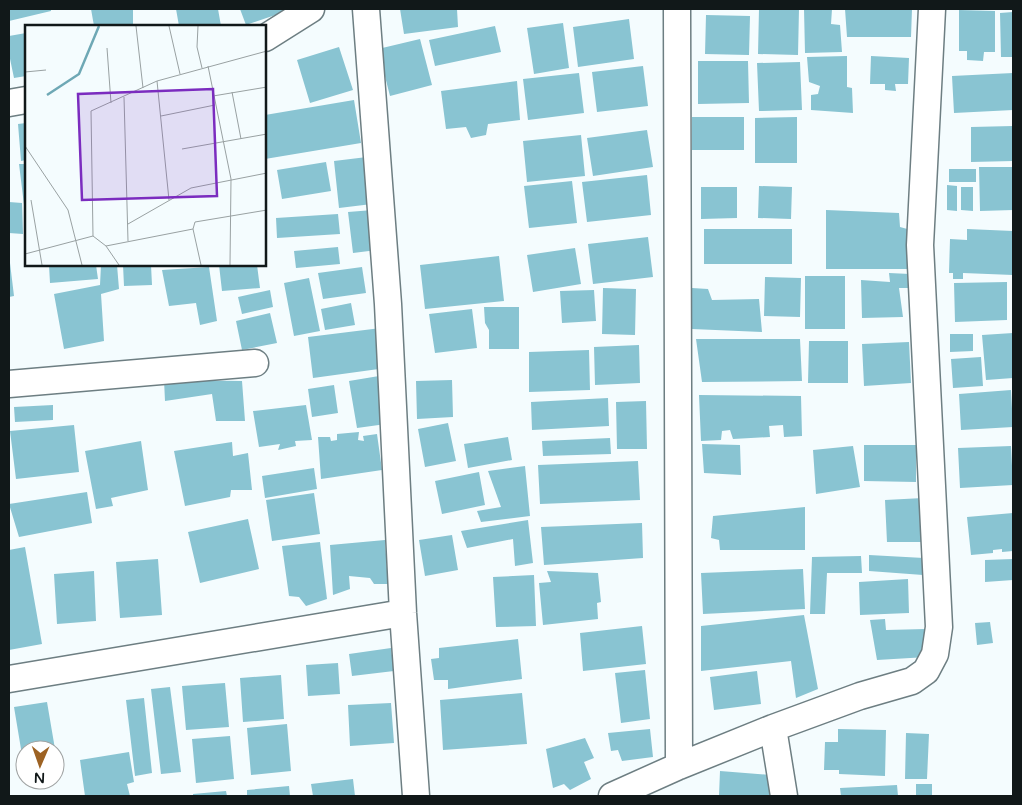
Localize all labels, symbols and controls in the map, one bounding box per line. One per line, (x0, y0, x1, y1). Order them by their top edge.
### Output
inset map (25, 25, 266, 266)
north arrow (15, 740, 65, 790)
text: N (34, 769, 45, 786)

